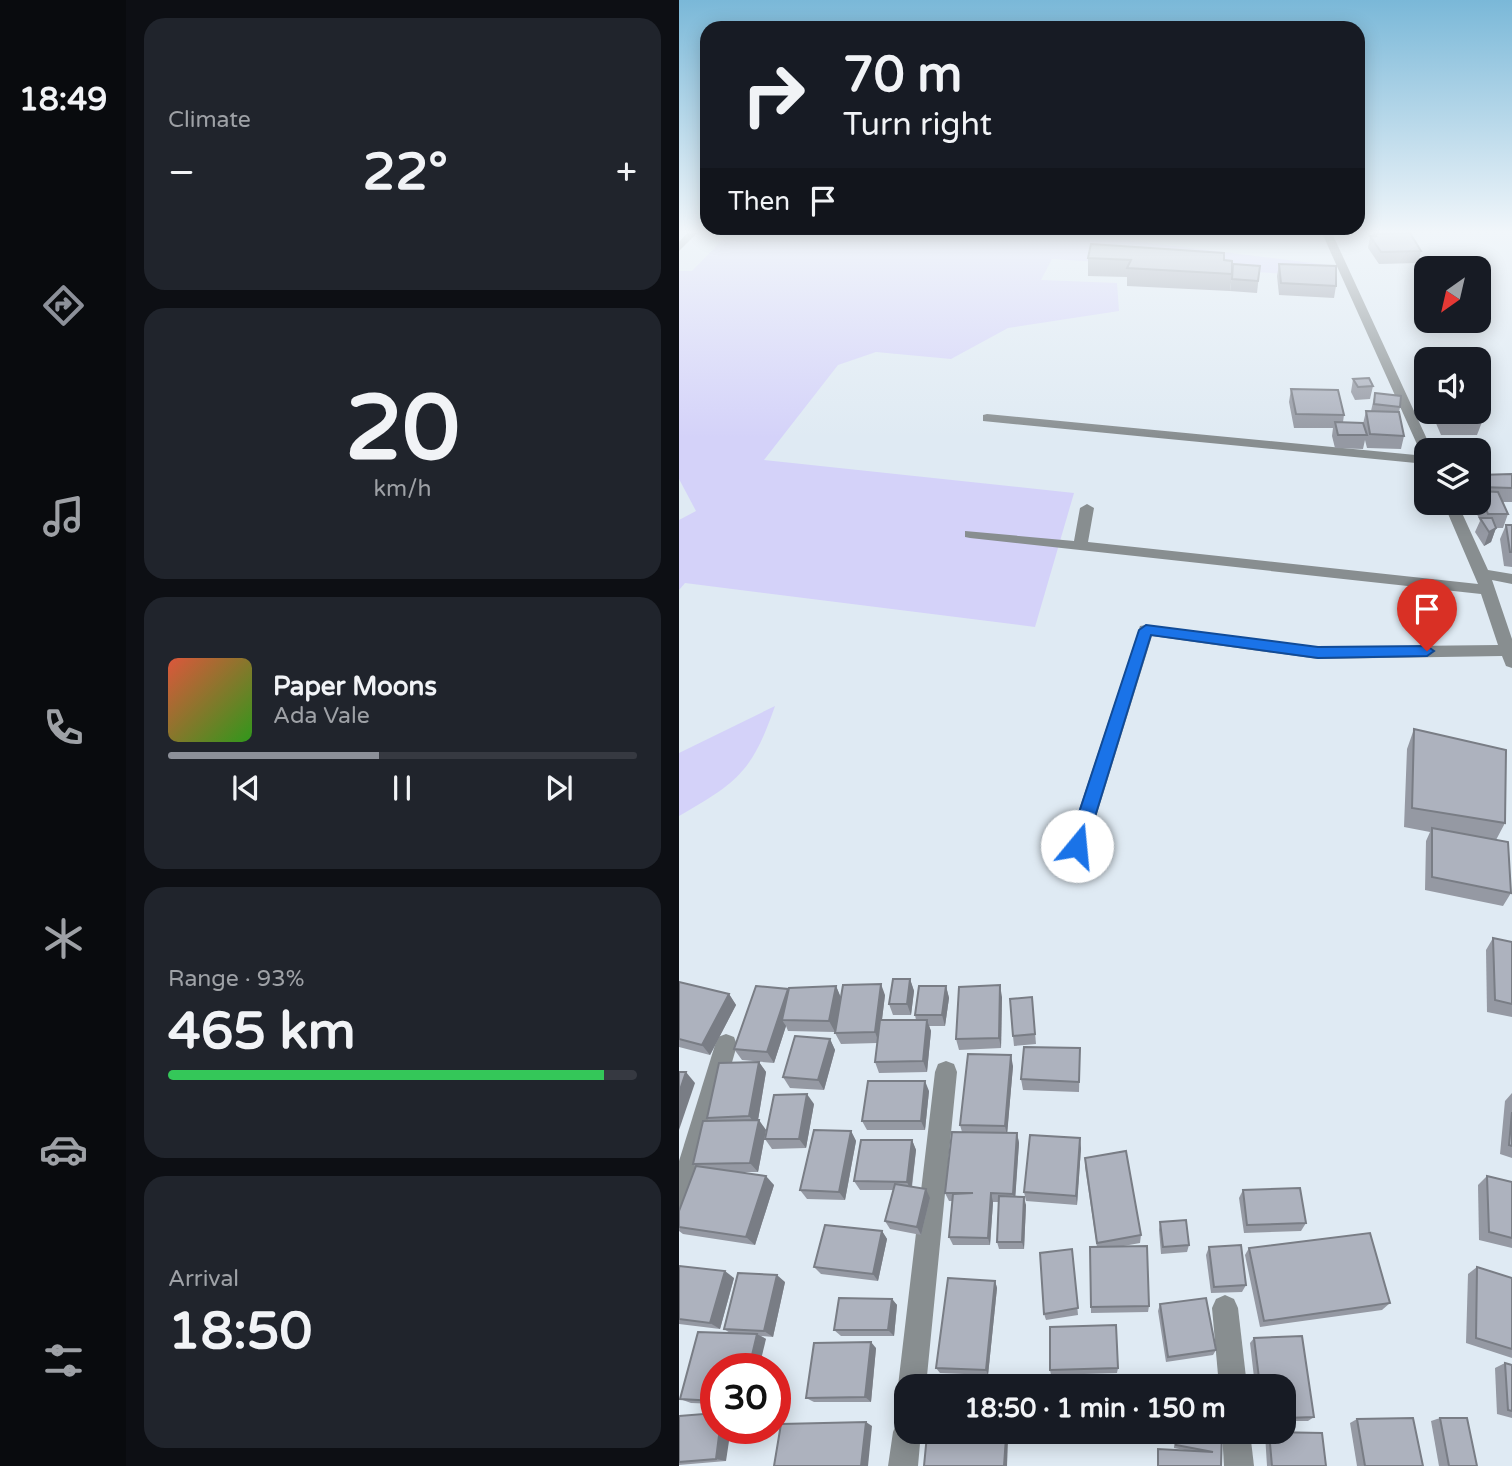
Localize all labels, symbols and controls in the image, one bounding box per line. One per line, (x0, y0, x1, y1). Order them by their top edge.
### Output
text: 70 m (843, 46, 962, 105)
icon: right (728, 49, 819, 140)
text: 18:49 (19, 81, 107, 119)
text: Climate (168, 106, 251, 134)
text: Turn right (843, 106, 992, 144)
text: 22° (363, 141, 448, 204)
text: − (168, 150, 195, 196)
text: + (616, 150, 637, 196)
icon: arrive (804, 182, 842, 220)
text: Then (728, 186, 790, 217)
north arrow (1414, 256, 1491, 332)
map controls (1414, 256, 1491, 515)
icon: directions (39, 281, 88, 330)
button: sound (1414, 347, 1491, 424)
text: 20 (345, 374, 460, 484)
button: layers (1414, 438, 1491, 515)
text: km/h (374, 475, 431, 503)
icon: music (39, 492, 88, 541)
pin (1397, 579, 1457, 651)
icon: arrive (1408, 590, 1446, 628)
text: Paper Moons (273, 671, 437, 702)
text: Ada Vale (273, 702, 370, 730)
icon: phone (39, 703, 88, 752)
icon: previous (227, 769, 265, 807)
icon: pause (383, 769, 421, 807)
icon: next (540, 769, 578, 807)
position arrow (1040, 809, 1114, 883)
icon: climate (39, 914, 88, 963)
text: Range · 93% (168, 965, 304, 993)
text: 465 km (168, 1000, 356, 1063)
icon: car (39, 1125, 88, 1174)
text: Arrival (168, 1265, 239, 1293)
text: 18:50 (168, 1300, 312, 1363)
icon: filters (39, 1336, 88, 1385)
speed limit sign: 30 (700, 1353, 791, 1444)
text: 18:50 · 1 min · 150 m (964, 1393, 1226, 1424)

